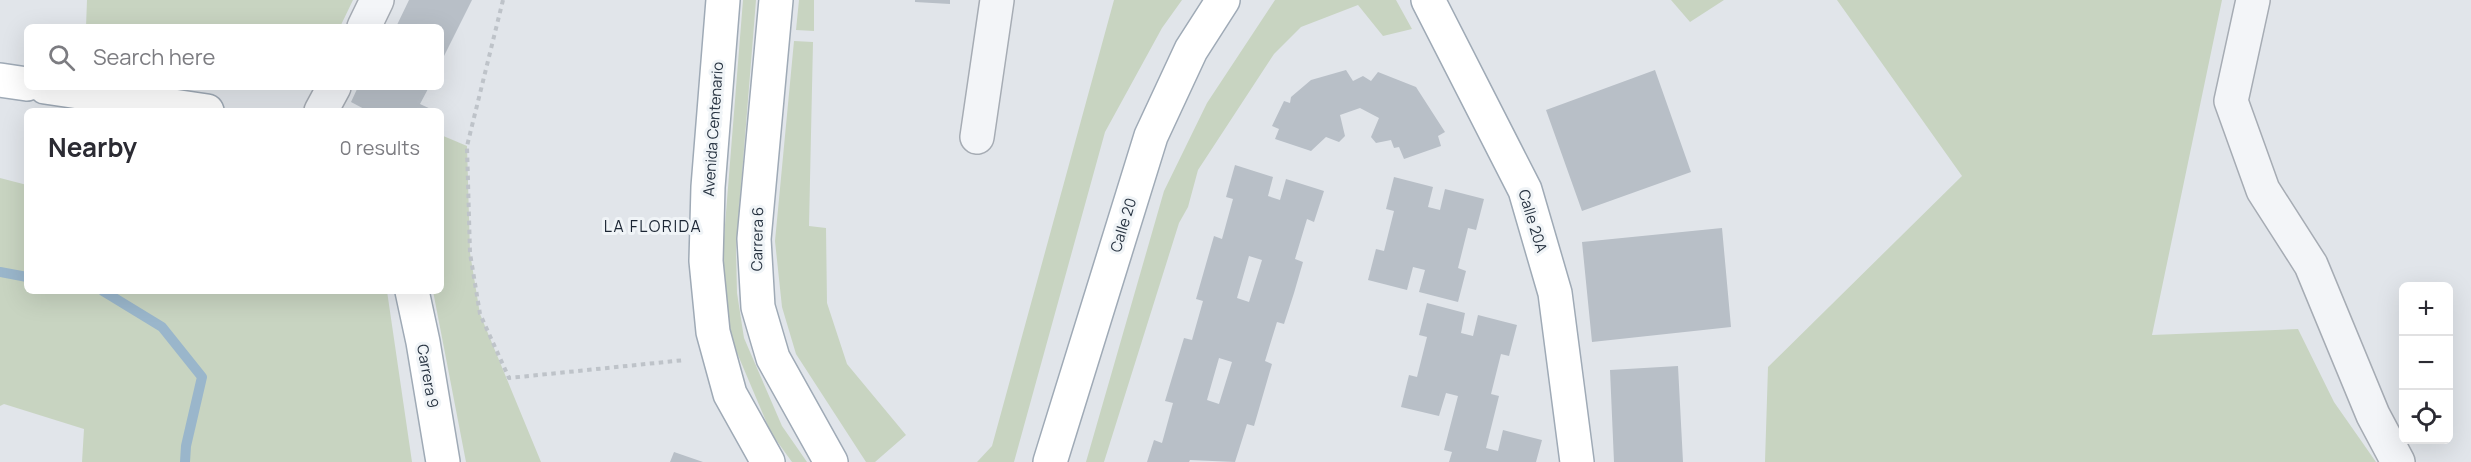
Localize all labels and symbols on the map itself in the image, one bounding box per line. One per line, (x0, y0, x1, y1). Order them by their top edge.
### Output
street label: Avenida Centenario (698, 61, 728, 197)
street label: Calle 20A (1513, 187, 1553, 256)
street label: Calle 20 (1105, 195, 1141, 255)
street label: Carrera 6 (746, 207, 768, 271)
district label: LA FLORIDA (604, 215, 702, 237)
street label: Carrera 9 (412, 343, 444, 409)

